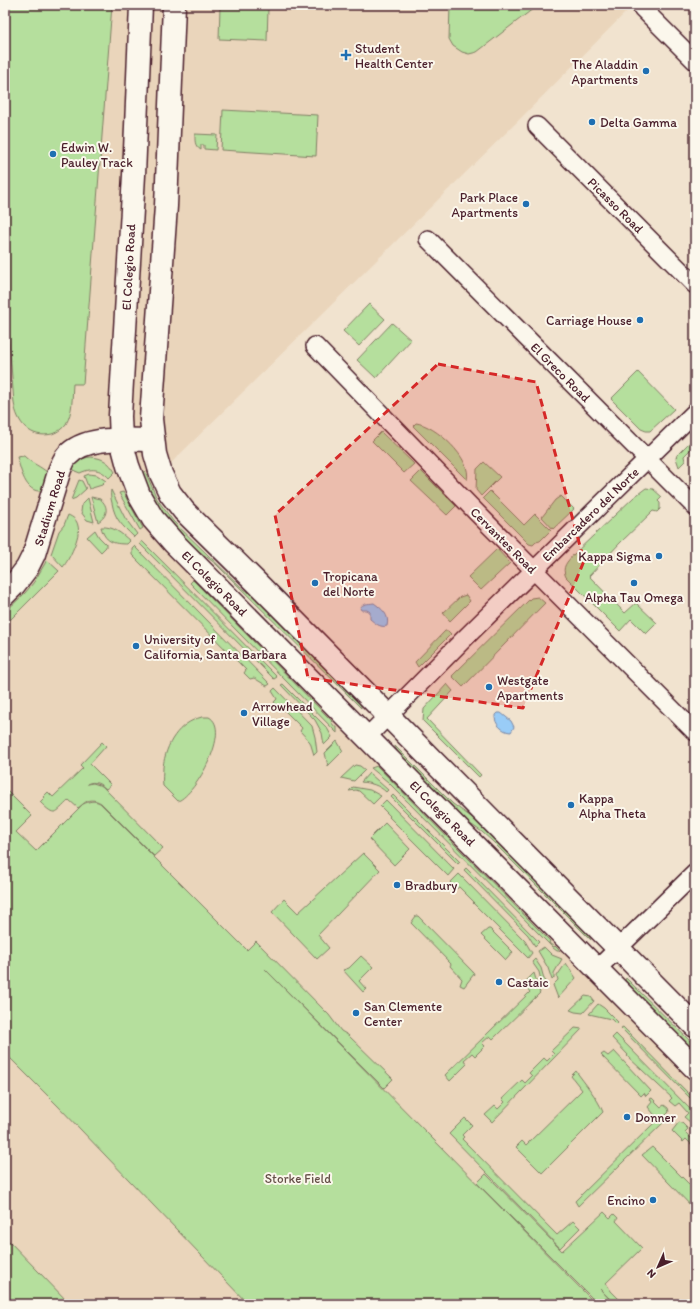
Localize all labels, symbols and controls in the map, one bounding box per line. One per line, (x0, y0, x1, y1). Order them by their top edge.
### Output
place label: Student Health Center (355, 41, 434, 71)
marker: Student Health Center (340, 49, 352, 61)
place label: The Aladdin Apartments (572, 57, 638, 87)
marker: The Aladdin Apartments (641, 66, 651, 76)
place label: Delta Gamma (600, 115, 677, 130)
marker: Delta Gamma (587, 117, 597, 127)
place label: Edwin W. Pauley Track (61, 140, 133, 170)
marker: Edwin W. Pauley Track (48, 149, 58, 159)
street label: Picasso Road (585, 174, 647, 236)
place label: Park Place Apartments (452, 190, 518, 220)
marker: Park Place Apartments (521, 199, 531, 209)
street label: El Colegio Road (119, 223, 138, 311)
place label: Carriage House (546, 313, 632, 328)
marker: Carriage House (635, 315, 645, 325)
street label: El Greco Road (528, 339, 594, 405)
street label: Embarcadero del Norte (539, 464, 642, 565)
street label: Stadium Road (31, 468, 68, 548)
street label: Cervantes Road (467, 504, 540, 577)
street label: El Colegio Road (179, 547, 251, 619)
place label: Kappa Sigma (578, 549, 651, 564)
marker: Kappa Sigma (654, 551, 664, 561)
place label: Tropicana del Norte (323, 569, 378, 599)
marker: Tropicana del Norte (310, 578, 320, 588)
marker: Alpha Tau Omega (629, 578, 639, 588)
place label: Alpha Tau Omega (585, 590, 684, 605)
place label: University of California, Santa Barbara (144, 632, 287, 662)
marker: University of California, Santa Barbara (131, 641, 141, 651)
place label: Westgate Apartments (497, 673, 564, 703)
marker: Westgate Apartments (484, 682, 494, 692)
place label: Arrowhead Village (252, 699, 313, 729)
marker: Arrowhead Village (239, 708, 249, 718)
street label: El Colegio Road (407, 777, 479, 849)
place label: Kappa Alpha Theta (579, 791, 646, 821)
marker: Kappa Alpha Theta (566, 800, 576, 810)
place label: Bradbury (405, 878, 457, 893)
marker: Bradbury (392, 880, 402, 890)
place label: Castaic (507, 975, 549, 990)
marker: Castaic (494, 977, 504, 987)
place label: San Clemente Center (364, 999, 442, 1029)
marker: San Clemente Center (351, 1008, 361, 1018)
place label: Donner (635, 1110, 677, 1125)
marker: Donner (622, 1112, 632, 1122)
park label: Storke Field (265, 1171, 331, 1186)
place label: Encino (607, 1193, 645, 1208)
marker: Encino (648, 1195, 658, 1205)
north arrow (638, 1247, 678, 1287)
text: N (644, 1266, 659, 1281)

